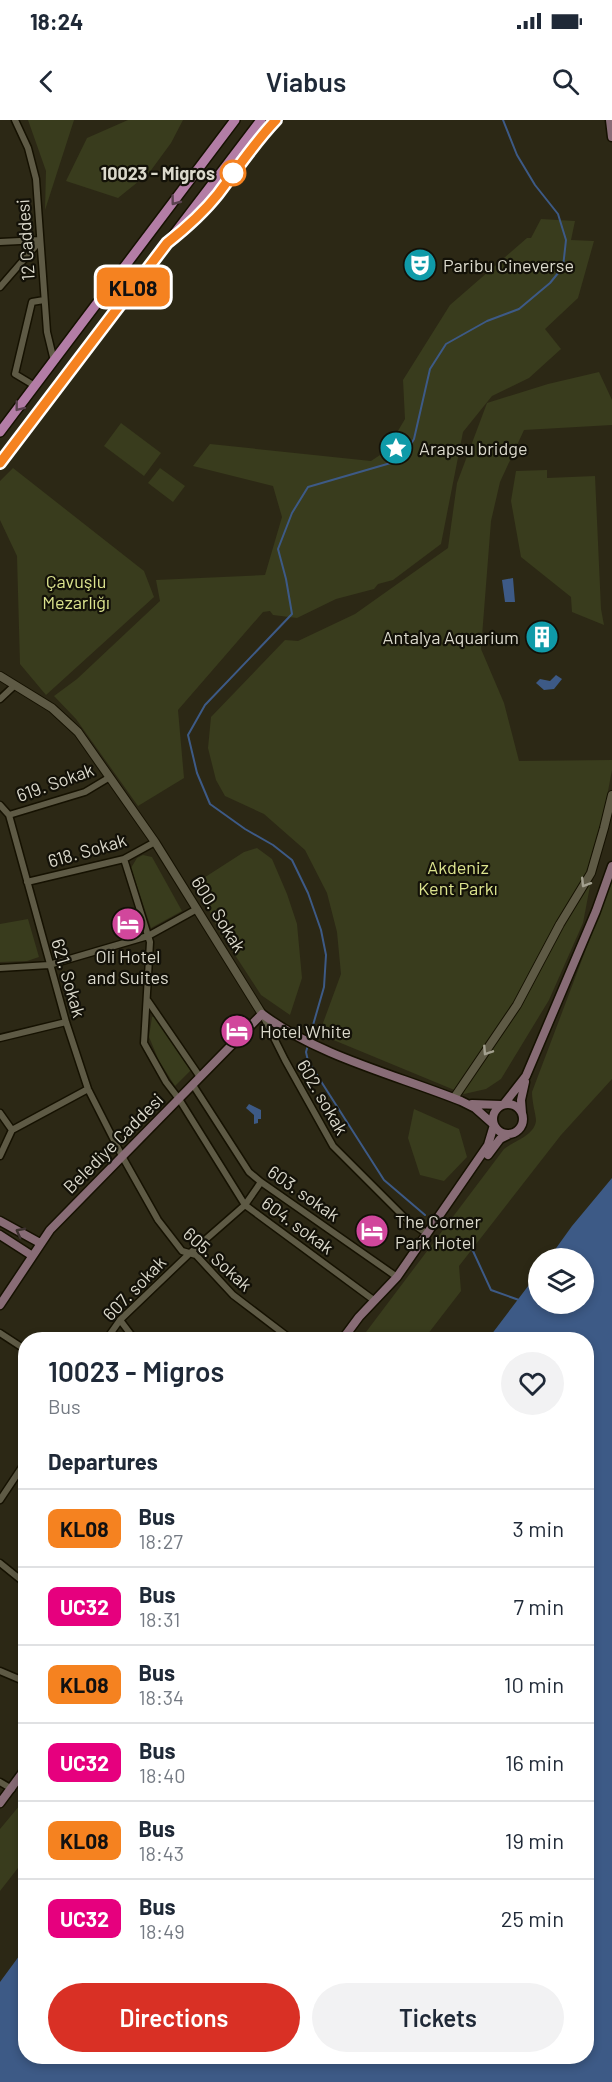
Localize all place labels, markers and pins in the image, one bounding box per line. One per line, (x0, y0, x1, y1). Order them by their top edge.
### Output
marker: 10023 - Migros (220, 160, 246, 186)
place label: 10023 - Migros (101, 162, 215, 184)
theatre icon: Paribu Cineverse (402, 247, 438, 283)
place label: Paribu Cineverse (443, 254, 574, 276)
place icon: Arapsu bridge (378, 430, 414, 466)
place label: Arapsu bridge (419, 437, 528, 459)
building icon: Antalya Aquarium (524, 619, 560, 655)
place label: Antalya Aquarium (383, 626, 519, 648)
hotel icon: Oli Hotel and Suites (110, 906, 146, 942)
place label: Oli Hotel and Suites (87, 945, 169, 988)
hotel icon: Hotel White (219, 1013, 255, 1049)
place label: Hotel White (260, 1020, 351, 1042)
place label: The Corner Park Hotel (395, 1210, 481, 1253)
hotel icon: The Corner Park Hotel (354, 1213, 390, 1249)

